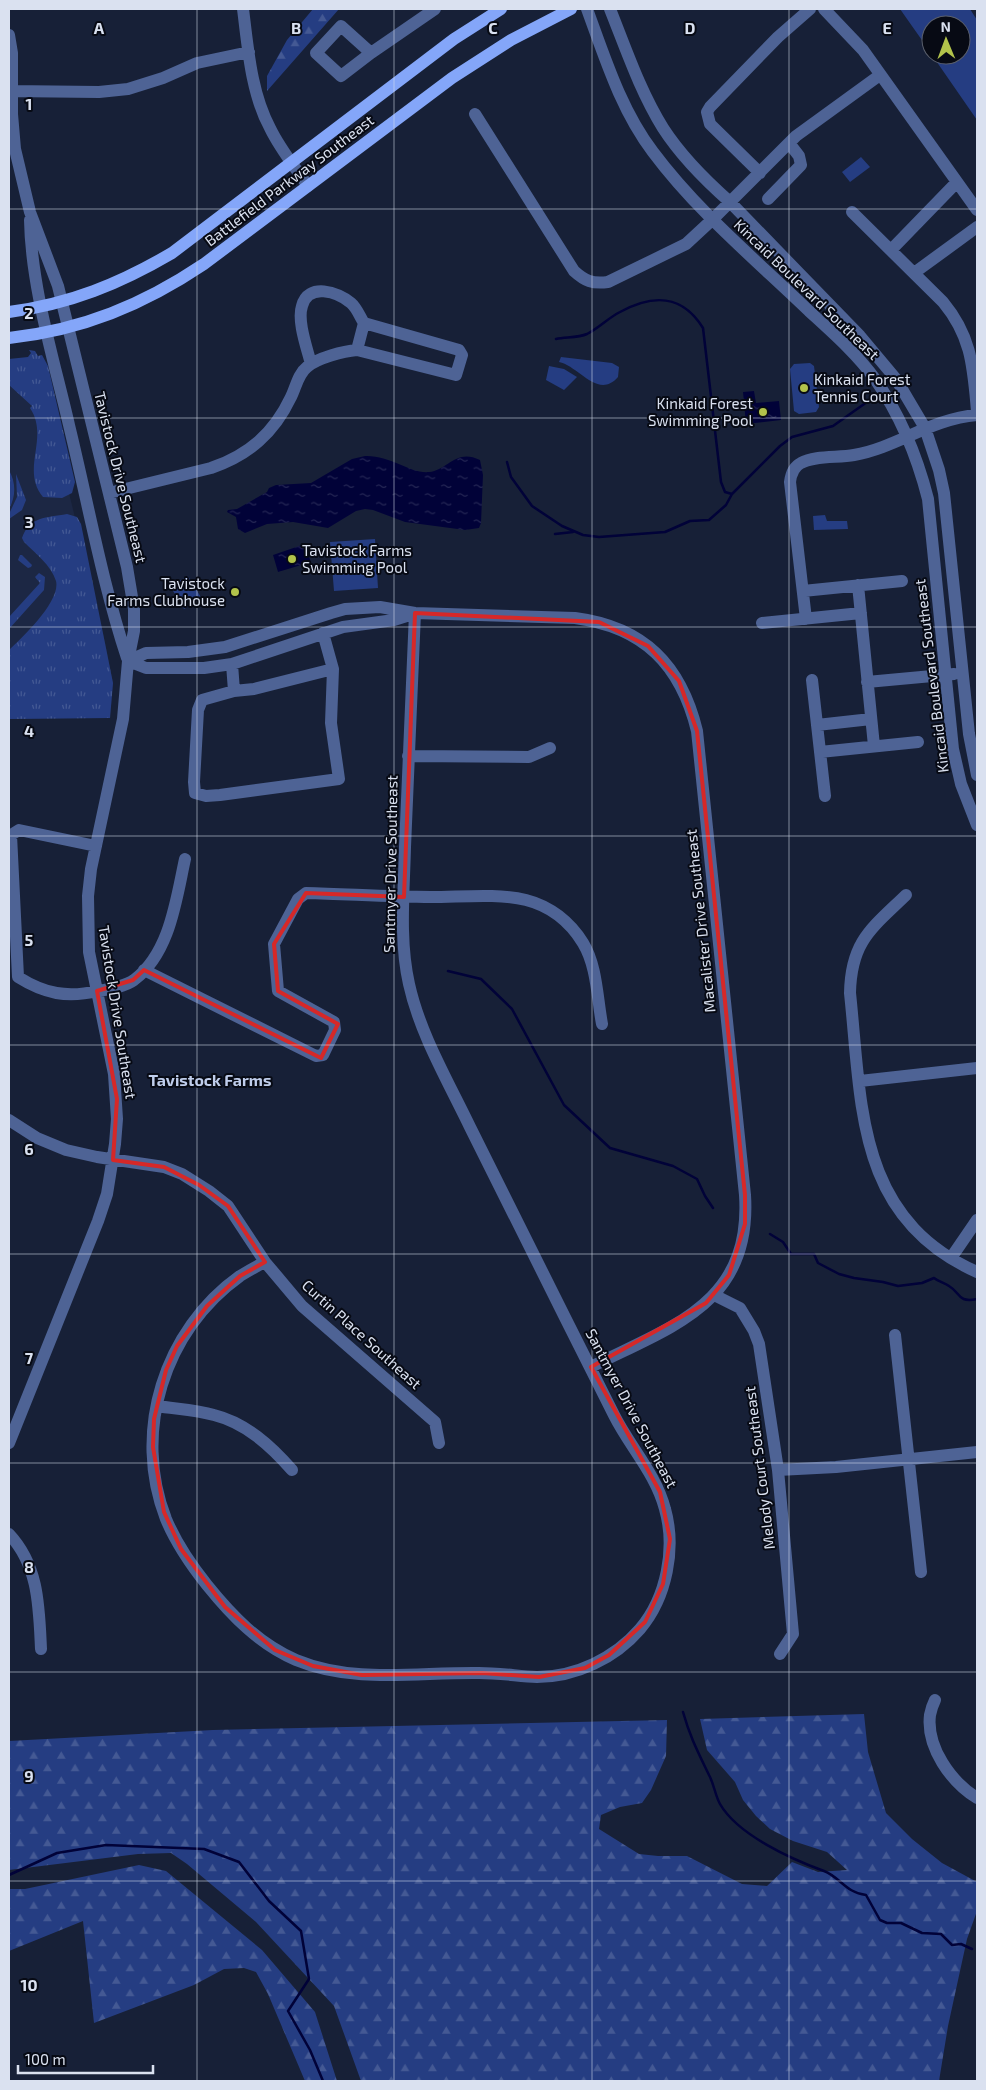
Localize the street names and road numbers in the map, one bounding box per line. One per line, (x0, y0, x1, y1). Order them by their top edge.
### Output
street label: Battlefield Parkway Southeast (201, 110, 377, 249)
street label: Kincaid Boulevard Southeast (731, 215, 884, 363)
street label: Tavistock Drive Southeast (91, 390, 151, 565)
street label: Kincaid Boulevard Southeast (910, 578, 952, 774)
street label: Santmyer Drive Southeast (379, 775, 401, 953)
street label: Macalister Drive Southeast (681, 828, 719, 1013)
street label: Tavistock Drive Southeast (95, 924, 141, 1100)
street label: Curtin Place Southeast (299, 1276, 426, 1393)
street label: Santmyer Drive Southeast (582, 1325, 682, 1491)
street label: Melody Court Southeast (740, 1385, 778, 1550)

